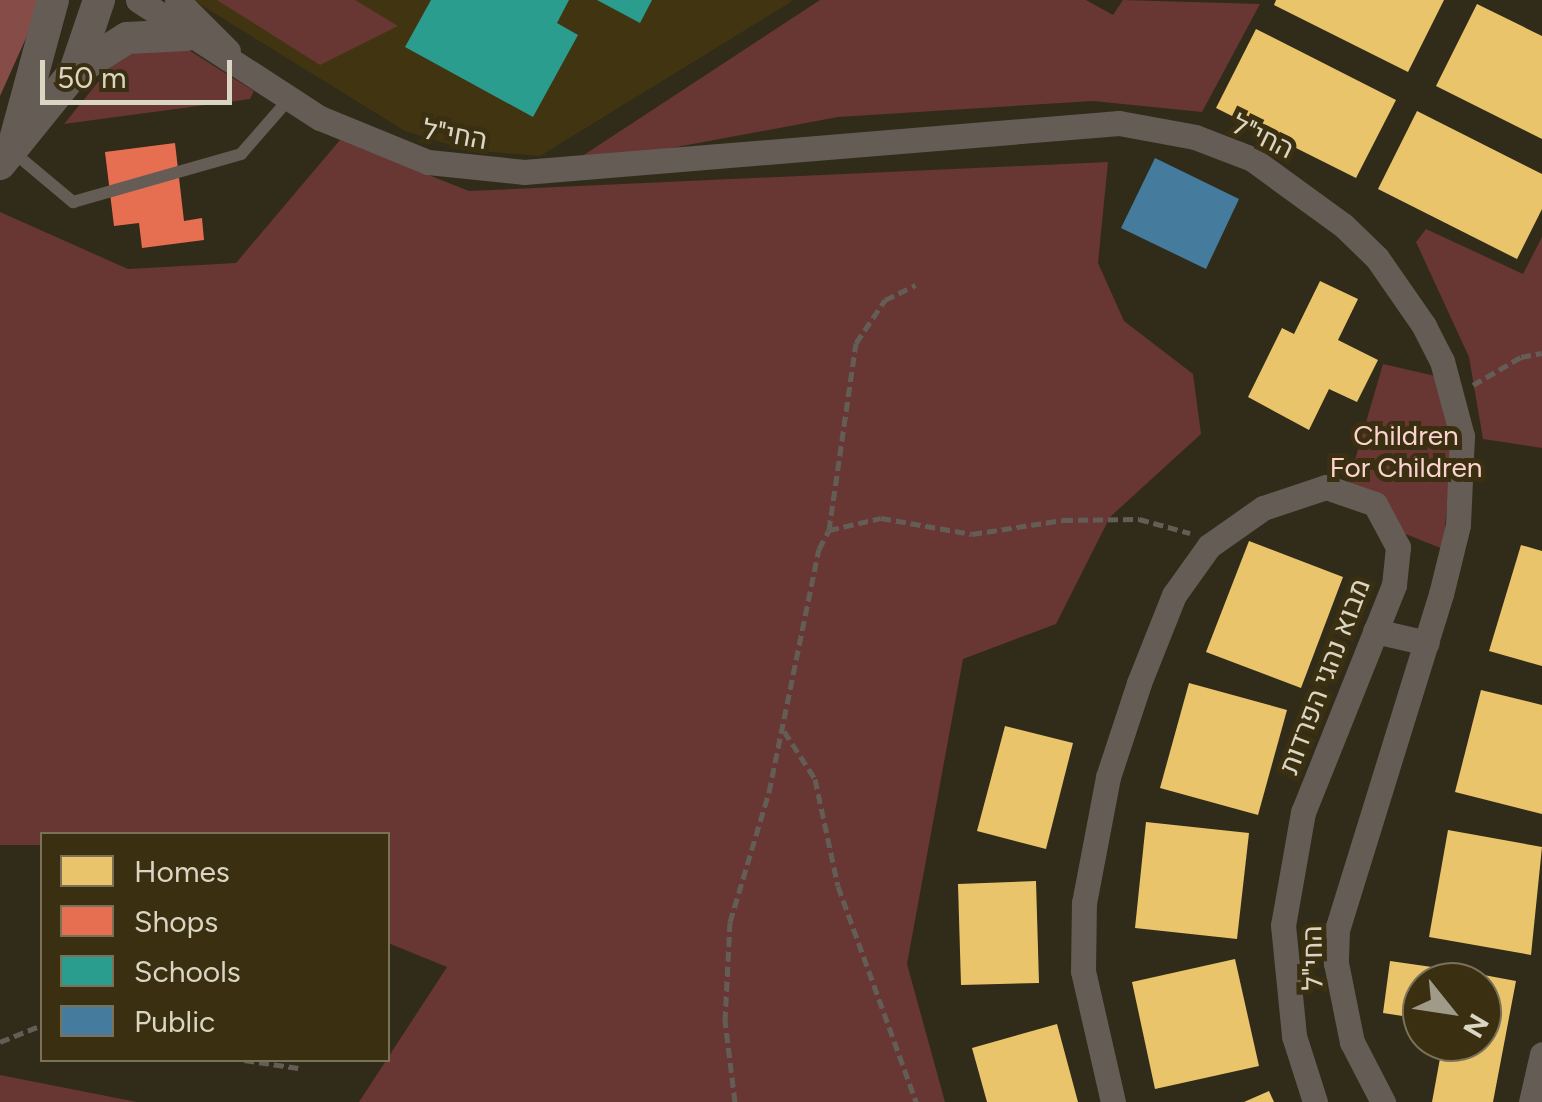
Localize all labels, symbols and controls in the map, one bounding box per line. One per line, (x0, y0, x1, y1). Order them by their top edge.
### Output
scale bar (45, 40, 238, 102)
text: 50 m (57, 59, 126, 96)
street label: החי"ל (1226, 107, 1300, 165)
street label: החי"ל (420, 112, 490, 156)
park label: Children For Children (1330, 418, 1482, 484)
street label: מבוא נהגי הפרדות (1271, 574, 1377, 778)
legend (40, 832, 390, 1062)
text: Homes (134, 853, 230, 890)
text: Shops (134, 903, 218, 940)
street label: החי"ל (1295, 925, 1329, 991)
text: Schools (134, 953, 241, 990)
north arrow (1402, 962, 1502, 1062)
text: Public (134, 1003, 215, 1040)
text: N (1456, 1008, 1496, 1044)

